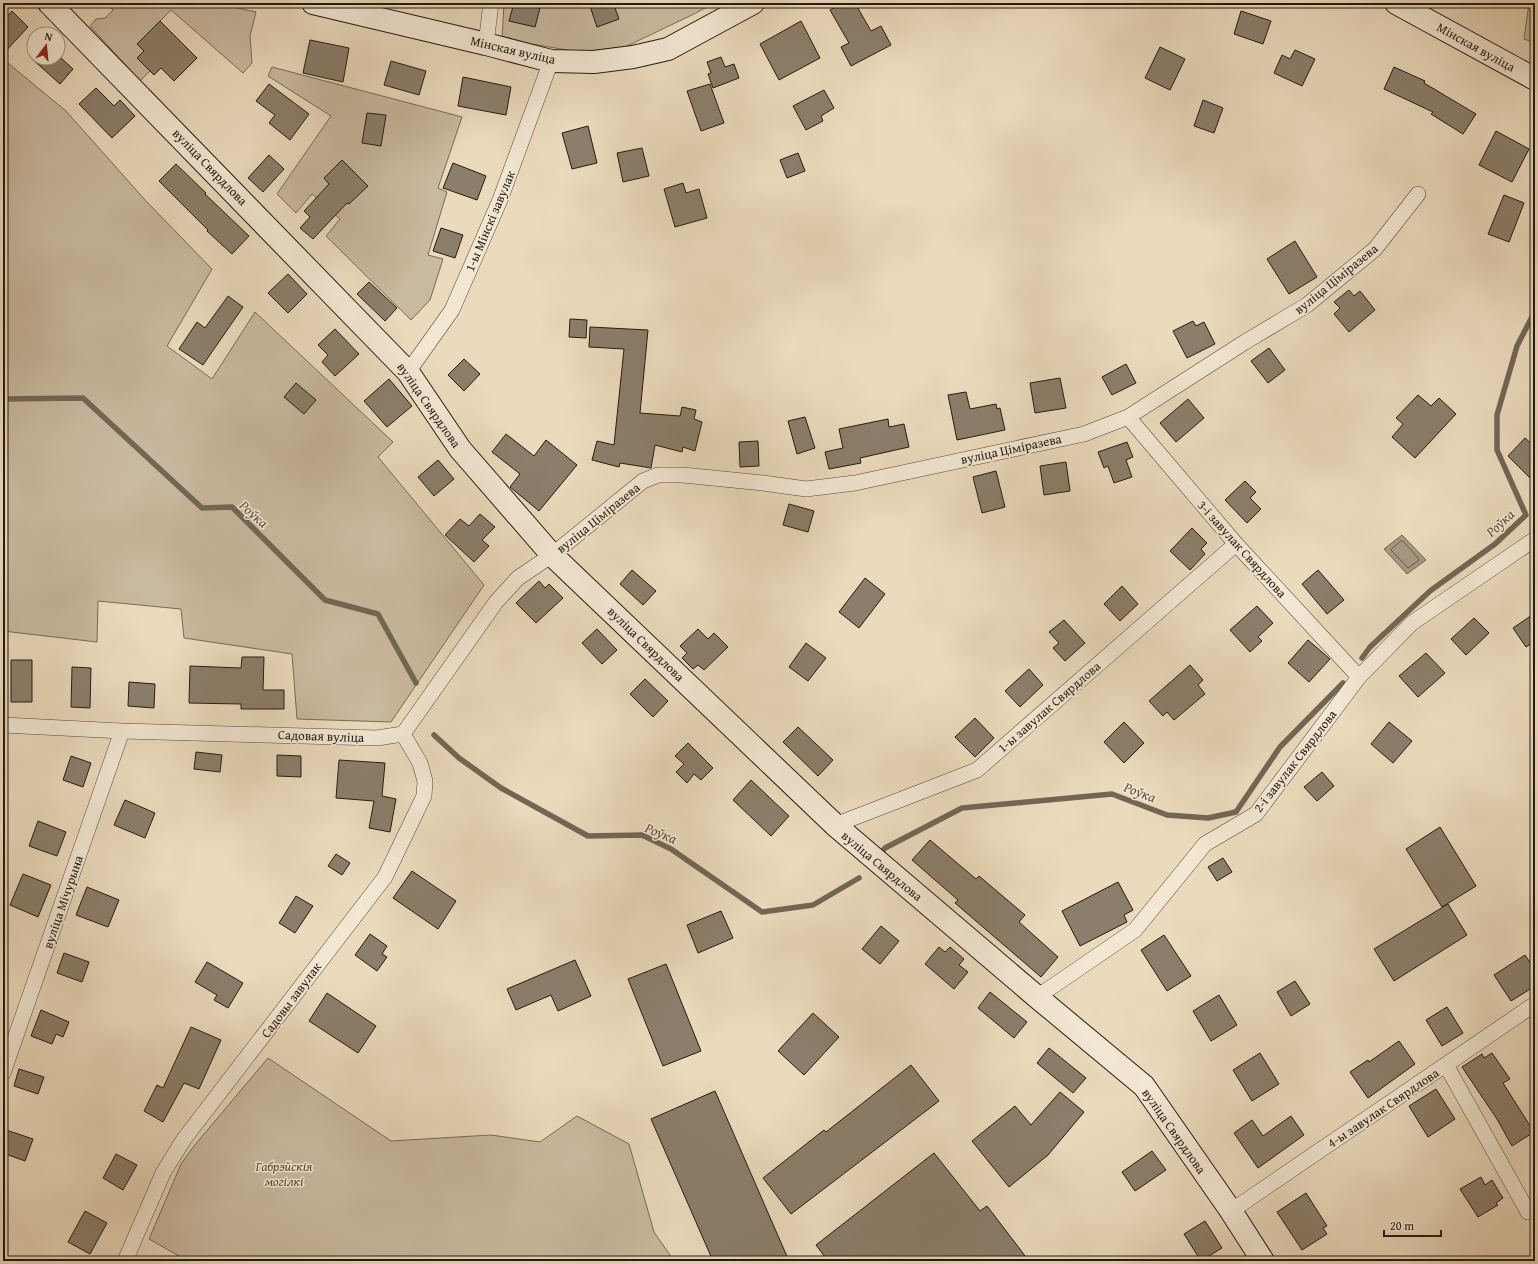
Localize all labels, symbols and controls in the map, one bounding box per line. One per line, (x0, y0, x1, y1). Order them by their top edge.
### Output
street label: Мінская вуліца (1433, 18, 1519, 77)
north arrow (26, 26, 66, 66)
text: N (43, 28, 55, 45)
street label: Мінская вуліца (469, 31, 558, 69)
street label: вуліца Свярдлова (168, 124, 252, 210)
street label: 1-ы Мінскі завулак (460, 167, 520, 274)
street label: вуліца Ціміразева (1290, 239, 1382, 319)
street label: вуліца Свярдлова (392, 358, 466, 452)
street label: вуліца Ціміразева (959, 429, 1064, 469)
street label: вуліца Ціміразева (552, 478, 644, 558)
water label: Роўка (234, 495, 273, 533)
street label: 3-і завулак Свярдлова (1193, 496, 1292, 603)
water label: Роўка (1481, 504, 1519, 542)
street label: вуліца Свярдлова (603, 602, 689, 686)
street label: 1-ы завулак Свярдлова (993, 656, 1105, 757)
street label: 2-і завулак Свярдлова (1249, 705, 1342, 816)
street label: Садовая вуліца (278, 725, 365, 747)
water label: Роўка (1120, 776, 1159, 807)
water label: Роўка (641, 817, 680, 849)
street label: вуліца Свярдлова (837, 826, 927, 906)
street label: вуліца Мічурына (38, 852, 88, 951)
street label: Садовы завулак (256, 958, 326, 1042)
street label: 4-ы завулак Свярдлова (1323, 1063, 1443, 1152)
street label: вуліца Свярдлова (1137, 1084, 1211, 1178)
park label: Габрэйскія могілкі (255, 1157, 313, 1191)
scale bar (1384, 1212, 1441, 1238)
text: 20 m (1390, 1217, 1414, 1234)

